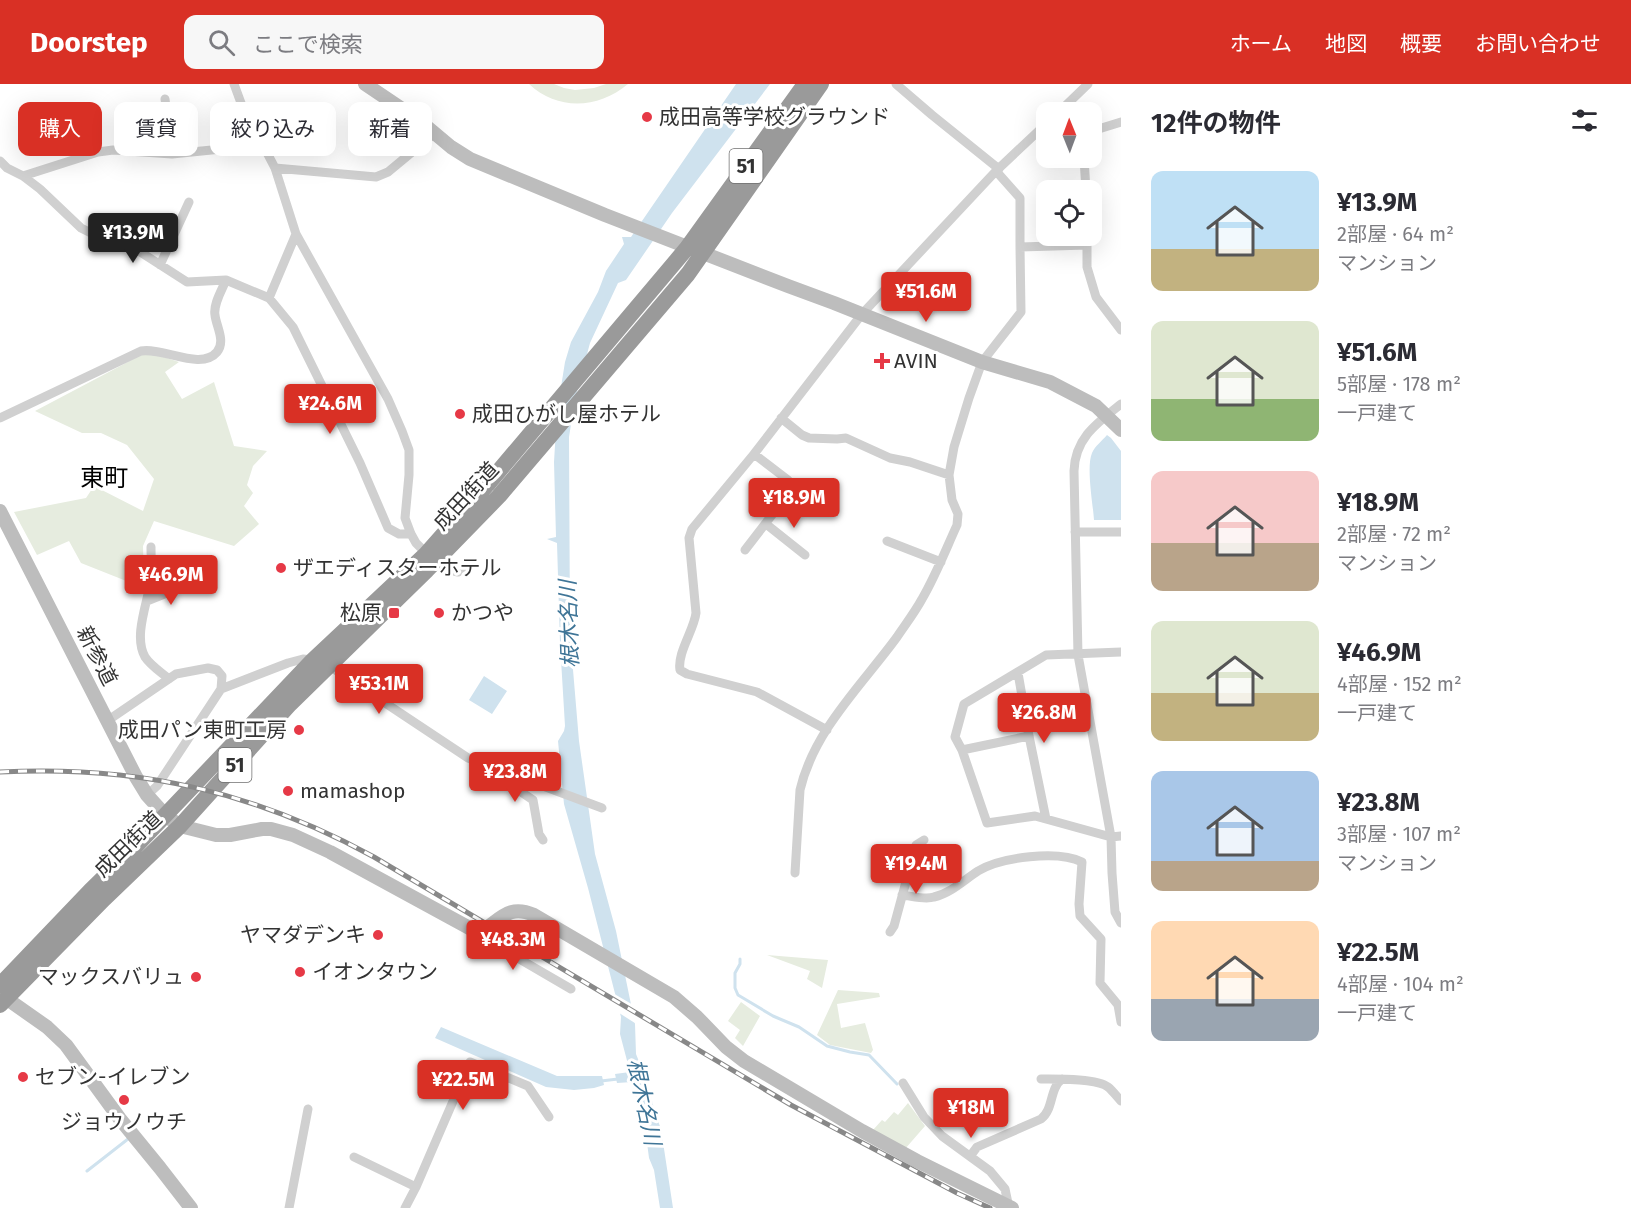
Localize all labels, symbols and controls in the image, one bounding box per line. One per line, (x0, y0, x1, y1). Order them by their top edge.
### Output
search box (184, 15, 604, 69)
text: Doorstep (30, 26, 148, 59)
icon: search (205, 26, 238, 59)
text: ここで検索 (253, 31, 363, 58)
text: ホーム (1230, 31, 1292, 57)
text: 地図 (1325, 31, 1367, 57)
text: 概要 (1400, 31, 1442, 57)
text: お問い合わせ (1475, 31, 1601, 57)
chip: 購入 (18, 102, 102, 156)
chip: 賃貸 (114, 102, 198, 156)
chip: 絞り込み (210, 102, 336, 156)
chip: 新着 (348, 102, 432, 156)
north arrow (1036, 102, 1102, 168)
map controls (1036, 102, 1102, 246)
place label: 成田高等学校グラウンド (659, 104, 890, 130)
icon: filters (1568, 104, 1601, 137)
text: 12件の物件 (1151, 108, 1281, 139)
marker: 成田高等学校グラウンド (640, 110, 654, 124)
road number: 51 (730, 149, 762, 183)
button: locate (1036, 180, 1102, 246)
text: ¥13.9M (1337, 187, 1417, 218)
icon: home (1199, 195, 1271, 267)
pin: ¥13.9M (84, 213, 182, 264)
text: ¥13.9M (102, 220, 164, 244)
text: 2部屋 · 64 m² (1337, 222, 1454, 246)
text: マンション (1337, 251, 1437, 275)
pin: ¥51.6M (877, 272, 975, 323)
text: ¥51.6M (895, 279, 957, 303)
text: ¥51.6M (1337, 337, 1417, 368)
icon: home (1199, 345, 1271, 417)
place label: AVIN (894, 348, 938, 374)
marker: AVIN (875, 354, 889, 368)
text: 5部屋 · 178 m² (1337, 372, 1461, 396)
pin: ¥24.6M (281, 384, 379, 435)
text: ¥24.6M (298, 391, 362, 415)
place label: 成田ひがし屋ホテル (472, 401, 661, 427)
text: 一戸建て (1337, 401, 1417, 425)
marker: 成田ひがし屋ホテル (453, 407, 467, 421)
street label: 成田街道 (428, 456, 504, 536)
district label: 東町 (80, 464, 128, 492)
pin: ¥18.9M (745, 478, 843, 529)
text: ¥18.9M (763, 485, 825, 509)
text: ¥18.9M (1337, 487, 1419, 518)
icon: home (1199, 495, 1271, 567)
text: 2部屋 · 72 m² (1337, 522, 1451, 546)
text: マンション (1337, 551, 1437, 575)
pin: ¥46.9M (122, 555, 220, 606)
place label: ザエディスターホテル (293, 555, 502, 581)
marker: ザエディスターホテル (274, 561, 288, 575)
text: ¥46.9M (139, 562, 203, 586)
water label: 根木名川 (554, 578, 584, 668)
place label: 松原 (340, 600, 382, 626)
place label: かつや (451, 600, 514, 626)
marker: 松原 (387, 606, 401, 620)
marker: かつや (432, 606, 446, 620)
street label: 新参道 (71, 622, 123, 690)
text: ¥46.9M (1337, 637, 1421, 668)
icon: home (1199, 645, 1271, 717)
pin: ¥53.1M (330, 664, 428, 715)
text: ¥53.1M (349, 671, 409, 695)
text: 4部屋 · 152 m² (1337, 672, 1462, 696)
pin: ¥26.8M (995, 693, 1093, 744)
text: ¥26.8M (1012, 700, 1076, 724)
text: 一戸建て (1337, 701, 1417, 725)
place label: 成田パン東町工房 (118, 717, 287, 743)
marker: 成田パン東町工房 (292, 723, 306, 737)
road number: 51 (218, 748, 252, 782)
pin: ¥23.8M (466, 752, 564, 803)
text: ¥23.8M (483, 759, 547, 783)
place label: mamashop (300, 778, 405, 804)
marker: mamashop (281, 784, 295, 798)
text: ¥23.8M (1337, 787, 1420, 818)
icon: home (1199, 795, 1271, 867)
street label: 成田街道 (89, 805, 167, 883)
text: 3部屋 · 107 m² (1337, 822, 1461, 846)
pin: ¥19.4M (867, 844, 965, 895)
text: ¥19.4M (885, 851, 947, 875)
text: マンション (1337, 851, 1437, 875)
pin: ¥48.3M (464, 920, 562, 971)
place label: ヤマダデンキ (240, 922, 366, 948)
text: ¥48.3M (480, 927, 546, 951)
marker: ヤマダデンキ (371, 928, 385, 942)
text: ¥22.5M (1337, 937, 1419, 968)
icon: home (1199, 945, 1271, 1017)
place label: イオンタウン (312, 959, 438, 985)
place label: マックスバリュ (38, 964, 184, 990)
marker: イオンタウン (293, 965, 307, 979)
marker: マックスバリュ (189, 970, 203, 984)
text: 4部屋 · 104 m² (1337, 972, 1464, 996)
text: 一戸建て (1337, 1001, 1417, 1025)
water label: 根木名川 (622, 1056, 667, 1150)
pin: ¥22.5M (414, 1060, 512, 1111)
place label: セブン-イレブン (35, 1064, 190, 1090)
text: ¥22.5M (431, 1067, 495, 1091)
marker: セブン-イレブン (16, 1070, 30, 1084)
pin: ¥18M (935, 1088, 1007, 1139)
marker: ジョウノウチ (117, 1093, 131, 1107)
text: ¥18M (947, 1095, 995, 1119)
place label: ジョウノウチ (61, 1109, 187, 1135)

